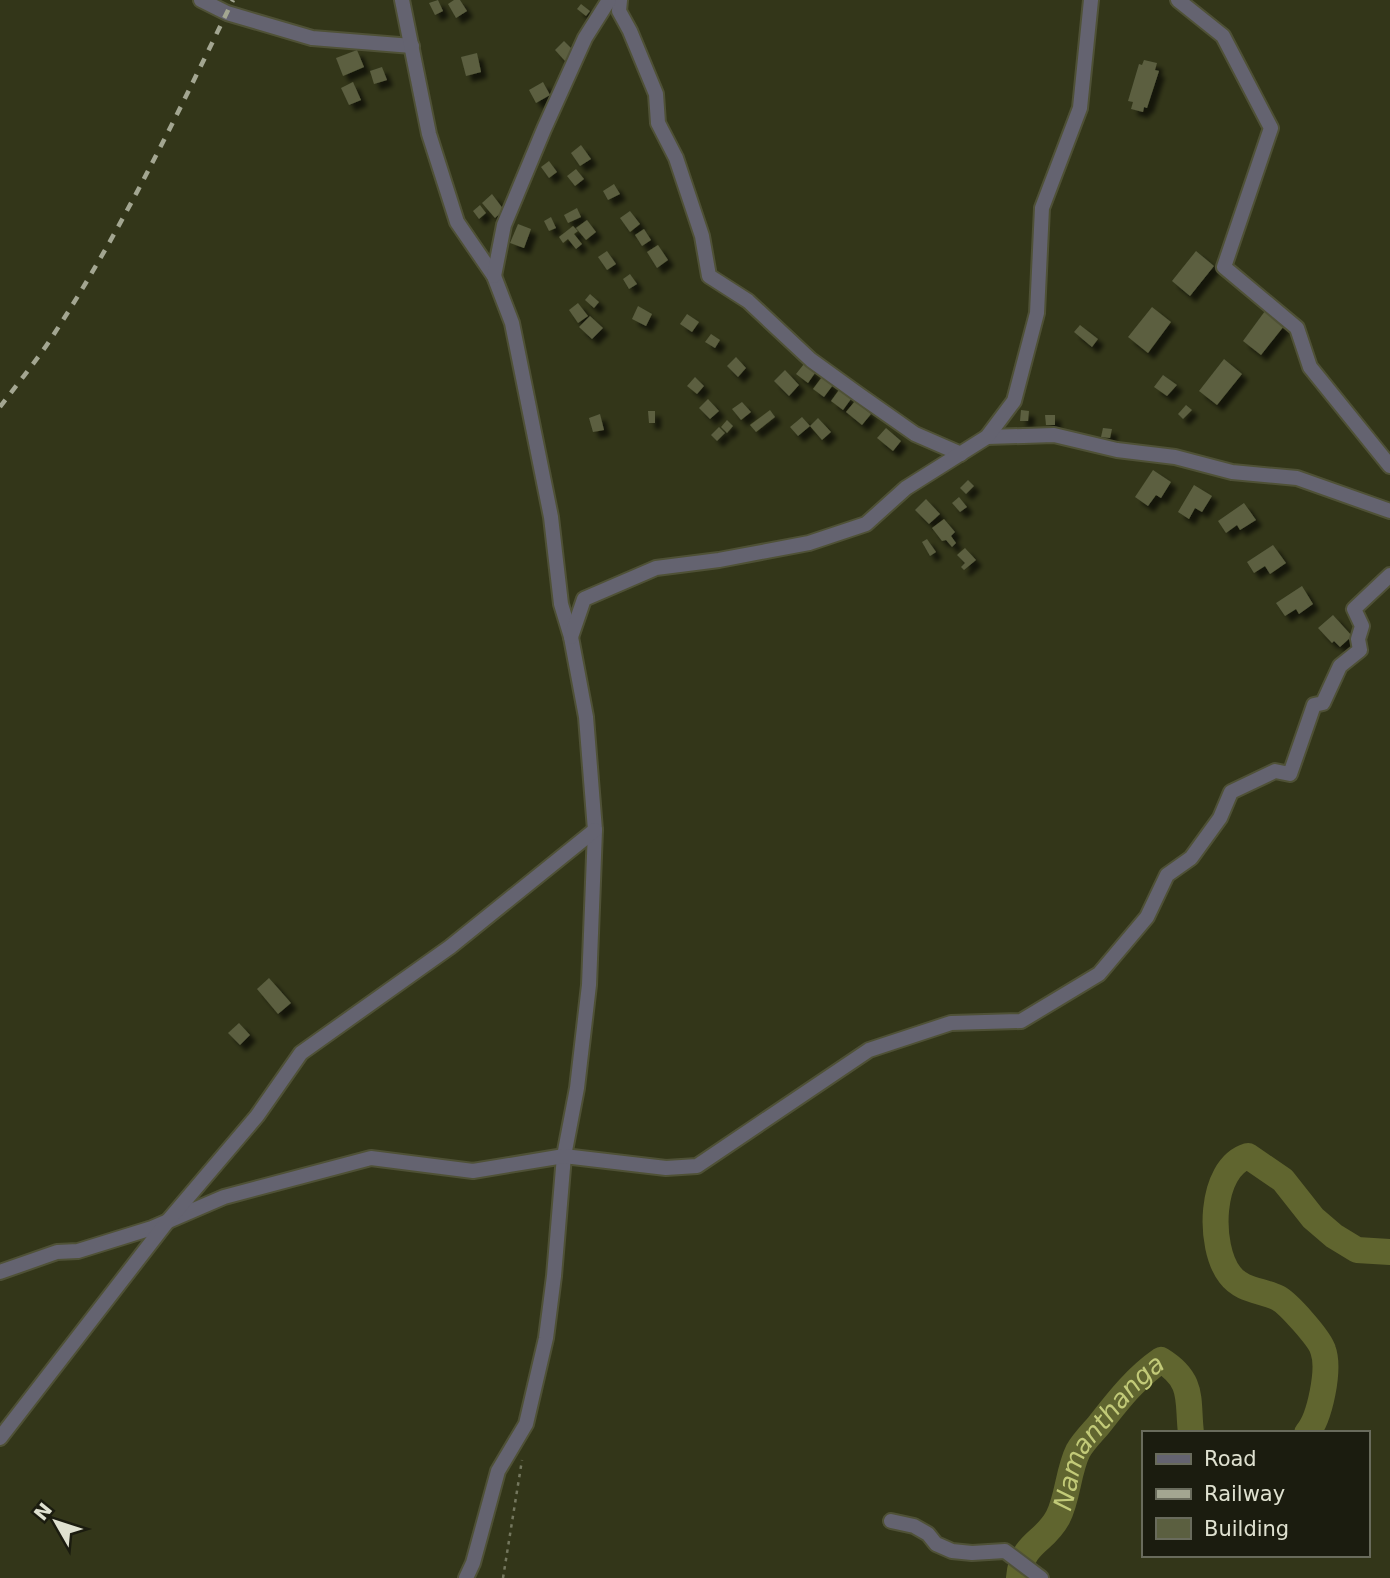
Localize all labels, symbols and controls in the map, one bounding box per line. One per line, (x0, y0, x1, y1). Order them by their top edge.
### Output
water label: Namanthanga (1047, 1348, 1170, 1514)
legend (1142, 1431, 1369, 1557)
text: Road (1204, 1447, 1257, 1471)
text: Railway (1204, 1482, 1285, 1506)
north arrow (21, 1487, 91, 1557)
text: N (29, 1498, 56, 1524)
text: Building (1204, 1517, 1289, 1541)

